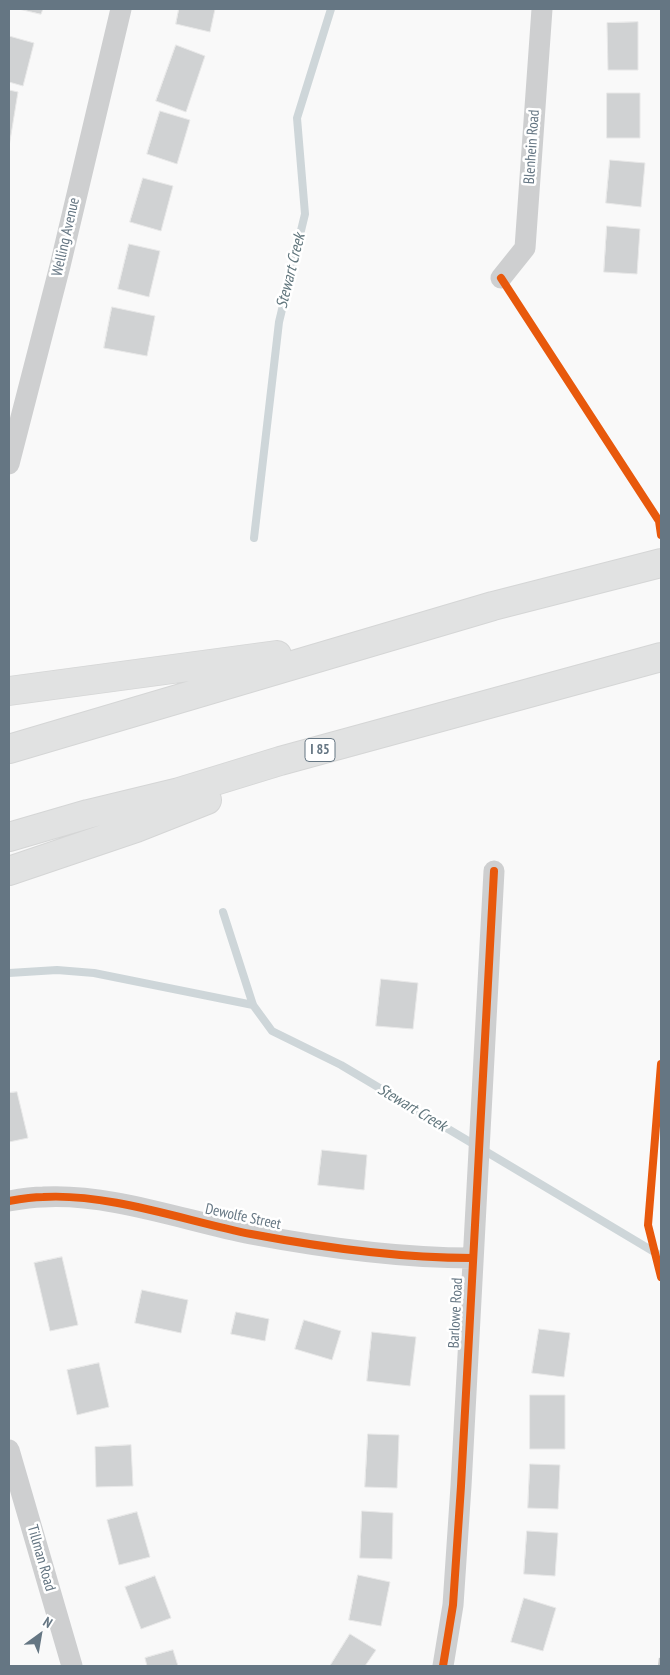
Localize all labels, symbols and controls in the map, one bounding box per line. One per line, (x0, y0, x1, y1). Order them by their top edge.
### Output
street label: Blenhein Road (520, 109, 544, 185)
street label: Welling Avenue (48, 196, 84, 278)
water label: Stewart Creek (272, 231, 310, 311)
road number: I 85 (305, 738, 335, 762)
water label: Stewart Creek (374, 1080, 450, 1136)
street label: Dewolfe Street (204, 1200, 282, 1234)
street label: Barlowe Road (445, 1277, 467, 1349)
street label: Tillman Road (23, 1523, 59, 1593)
north arrow (15, 1610, 65, 1660)
text: N (40, 1613, 56, 1632)

